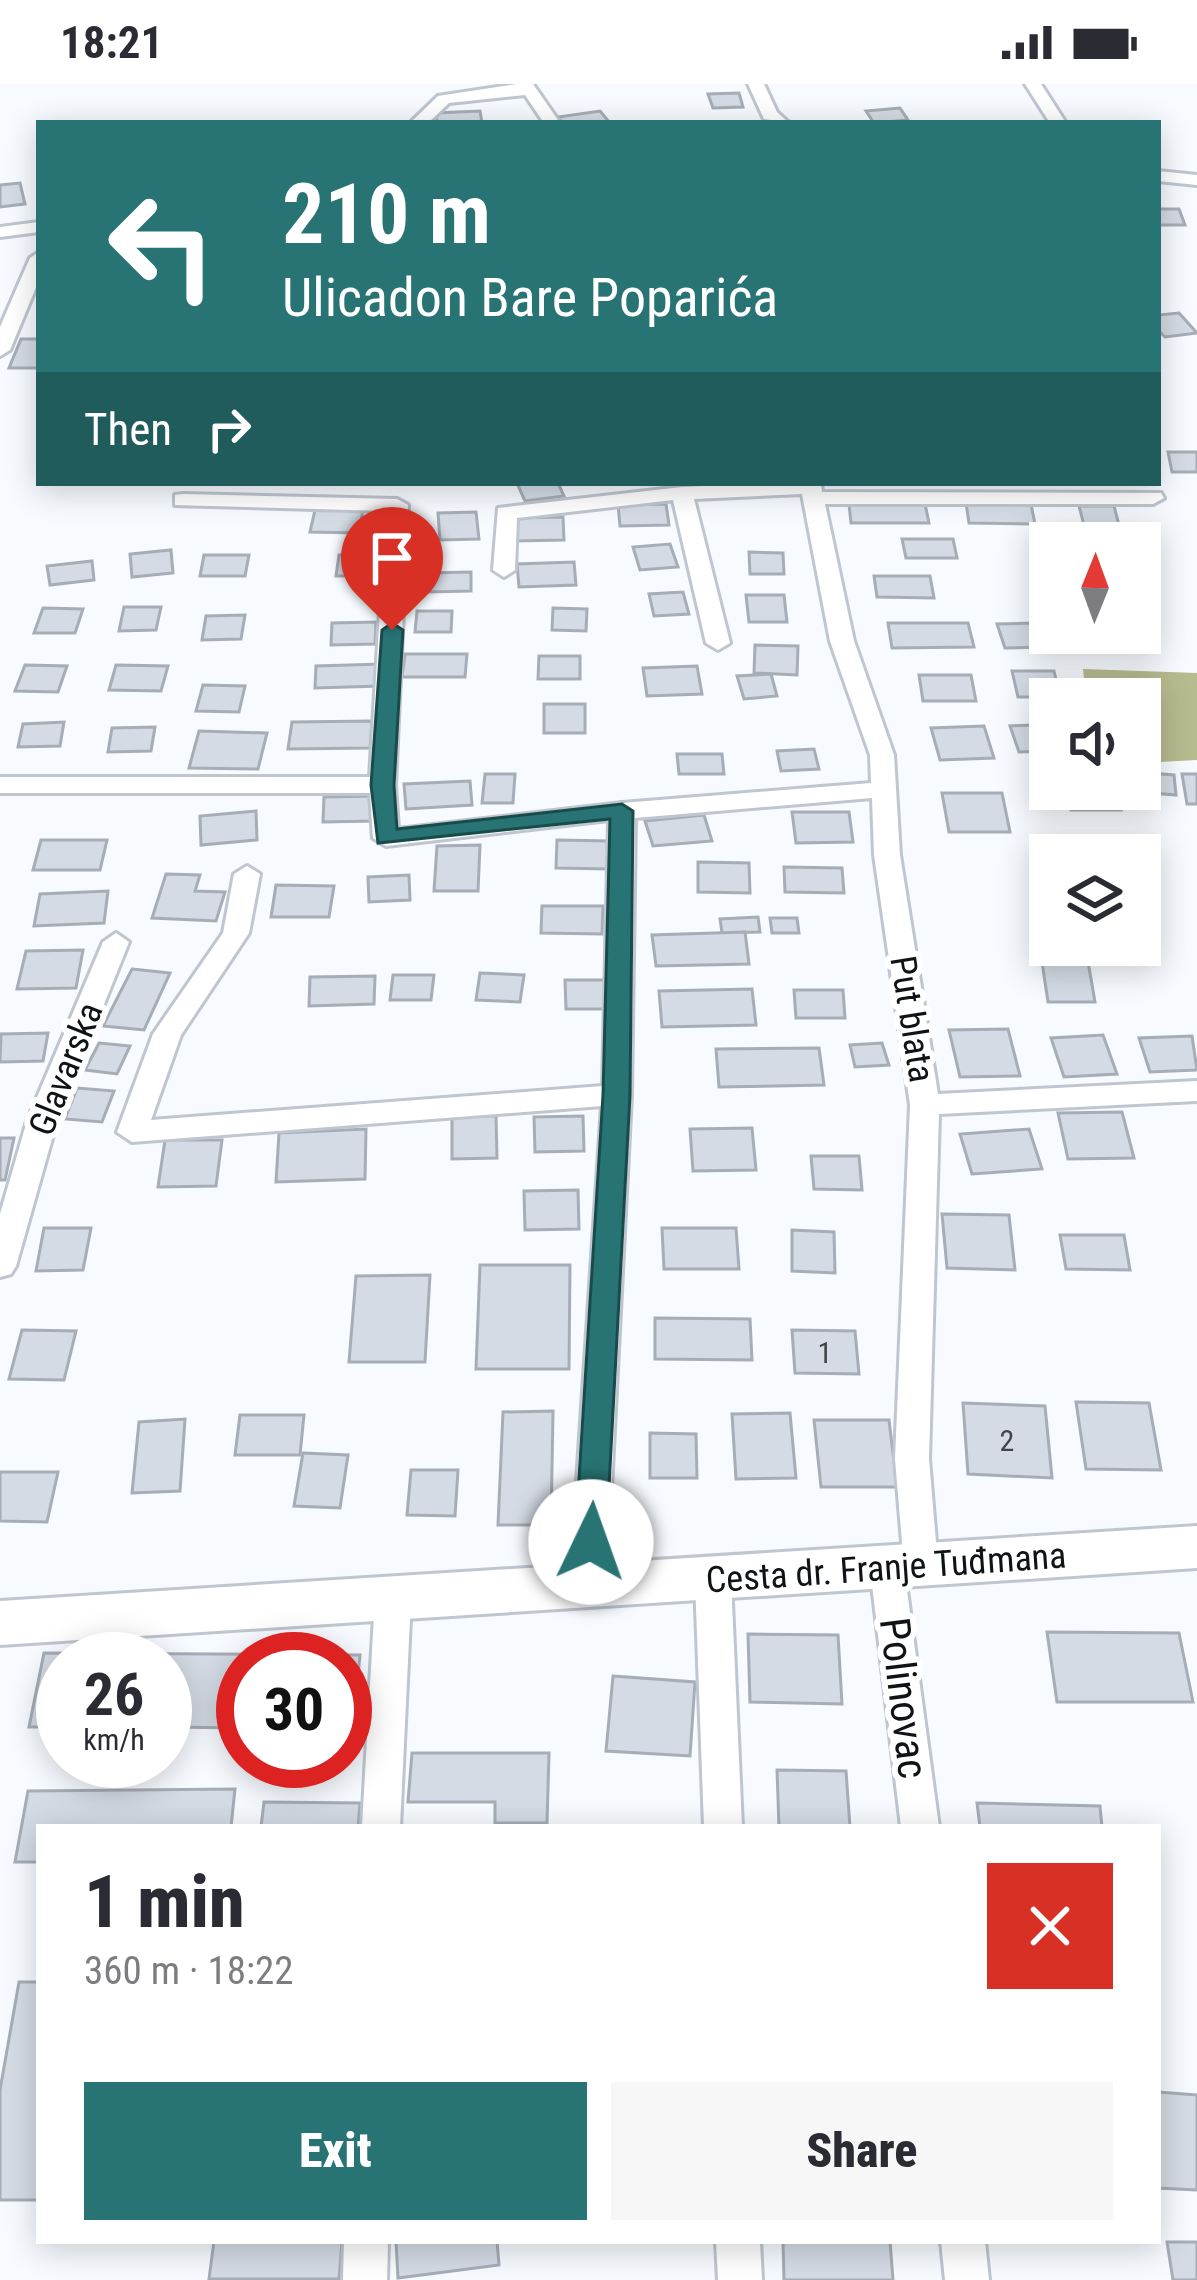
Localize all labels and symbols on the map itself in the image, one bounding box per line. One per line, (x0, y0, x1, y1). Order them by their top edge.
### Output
pin (341, 507, 443, 630)
north arrow (1029, 522, 1161, 654)
street label: Put blata (881, 953, 943, 1085)
street label: Glavarska (20, 996, 112, 1142)
house number: 1 (818, 1335, 832, 1370)
house number: 2 (1000, 1423, 1014, 1458)
position arrow (528, 1479, 654, 1605)
street label: Cesta dr. Franje Tuđmana (704, 1534, 1068, 1602)
street label: Polinovac (870, 1615, 938, 1781)
speed limit sign: 30 (216, 1632, 372, 1788)

